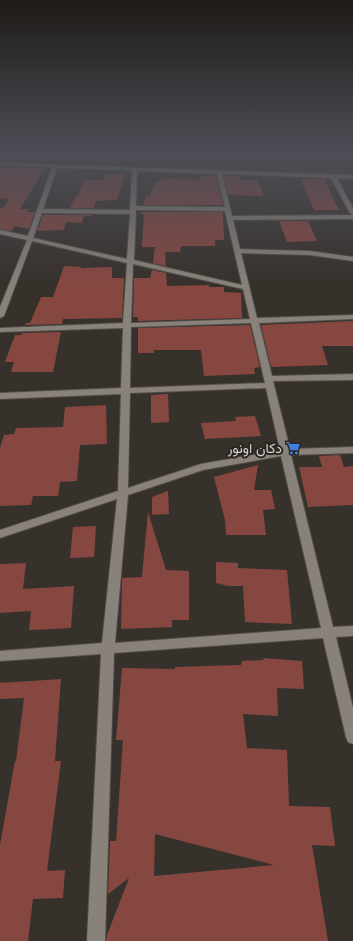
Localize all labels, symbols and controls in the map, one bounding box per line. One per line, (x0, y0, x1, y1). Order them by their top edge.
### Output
place label: دكان اونور (227, 439, 282, 457)
supermarket icon: دكان اونور (285, 440, 301, 456)

